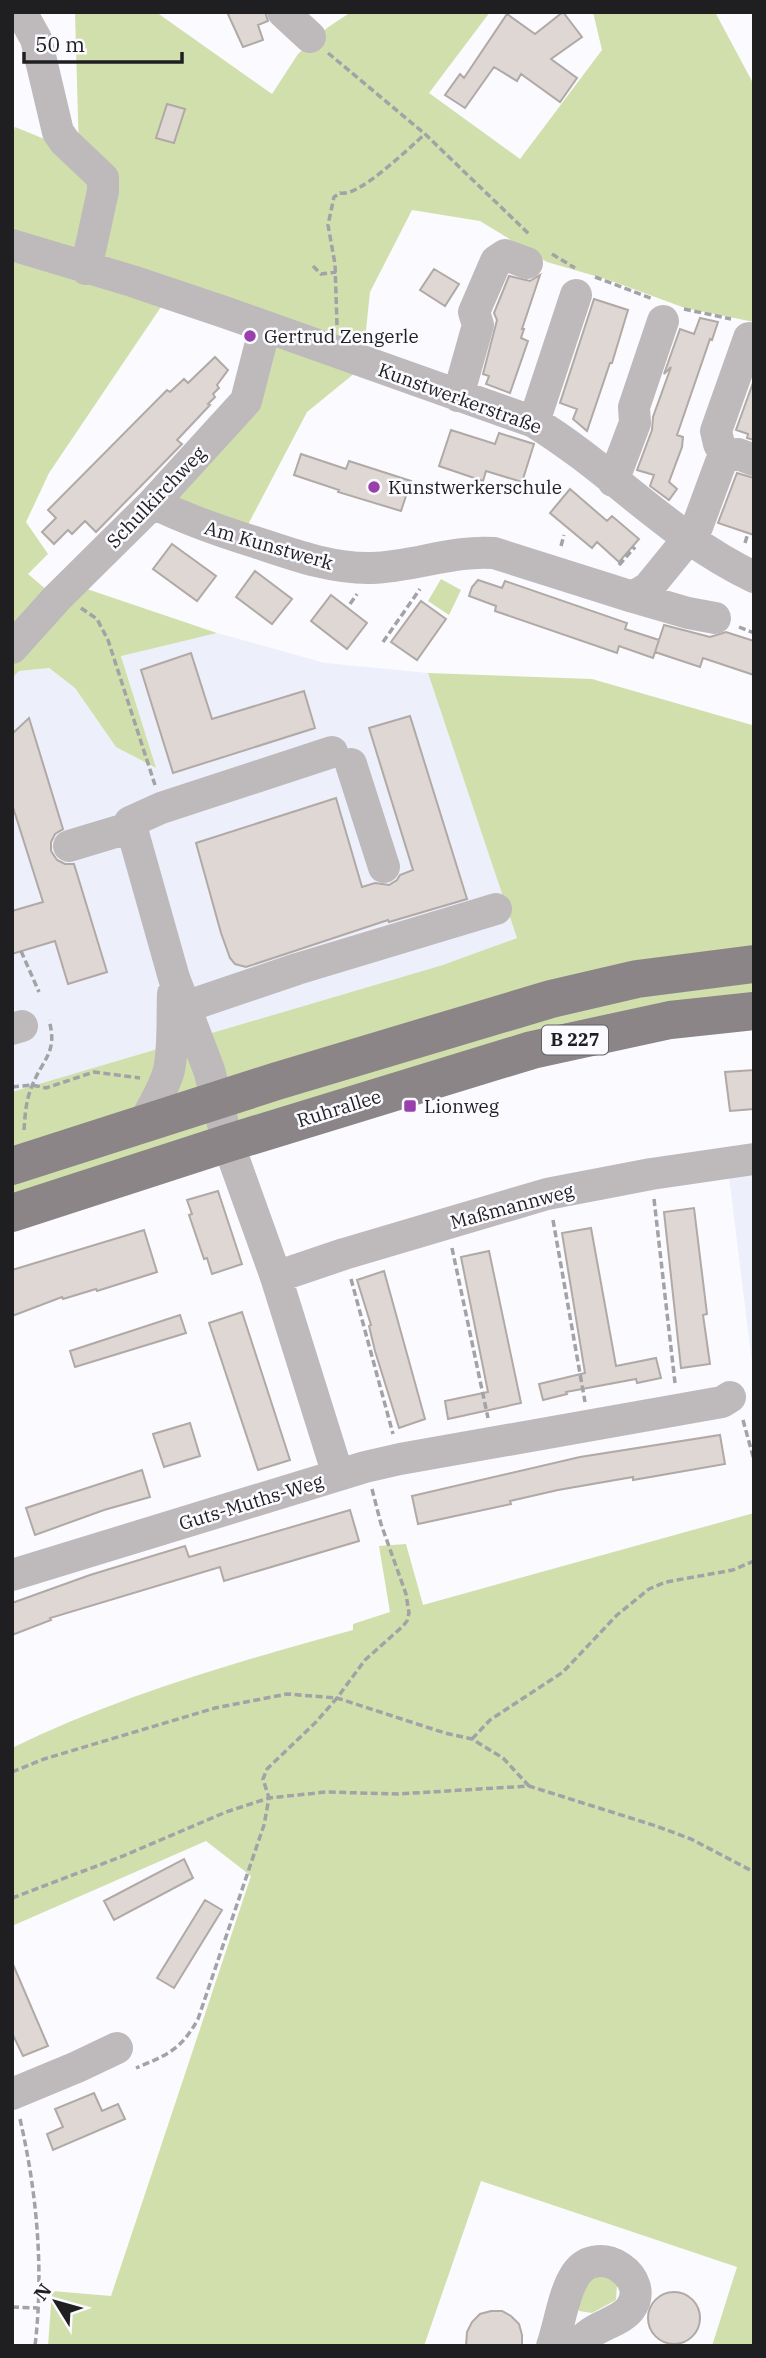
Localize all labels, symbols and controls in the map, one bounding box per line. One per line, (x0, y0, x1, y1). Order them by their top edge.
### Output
scale bar (24, 21, 182, 65)
text: 50 m (35, 30, 85, 58)
place label: Gertrud Zengerle (264, 324, 419, 348)
marker: Gertrud Zengerle (242, 328, 258, 344)
street label: Kunstwerkerstraße (375, 357, 545, 439)
street label: Schulkirchweg (101, 441, 211, 553)
place label: Kunstwerkerschule (388, 475, 562, 499)
marker: Kunstwerkerschule (366, 479, 382, 495)
street label: Am Kunstwerk (202, 515, 336, 575)
road number: B 227 (542, 1026, 608, 1055)
street label: Ruhrallee (294, 1084, 384, 1132)
place label: Lionweg (424, 1094, 500, 1118)
marker: Lionweg (402, 1098, 418, 1114)
street label: Maßmannweg (448, 1178, 577, 1234)
street label: Guts-Muths-Weg (176, 1468, 327, 1535)
north arrow (21, 2267, 91, 2337)
text: N (28, 2279, 57, 2305)

